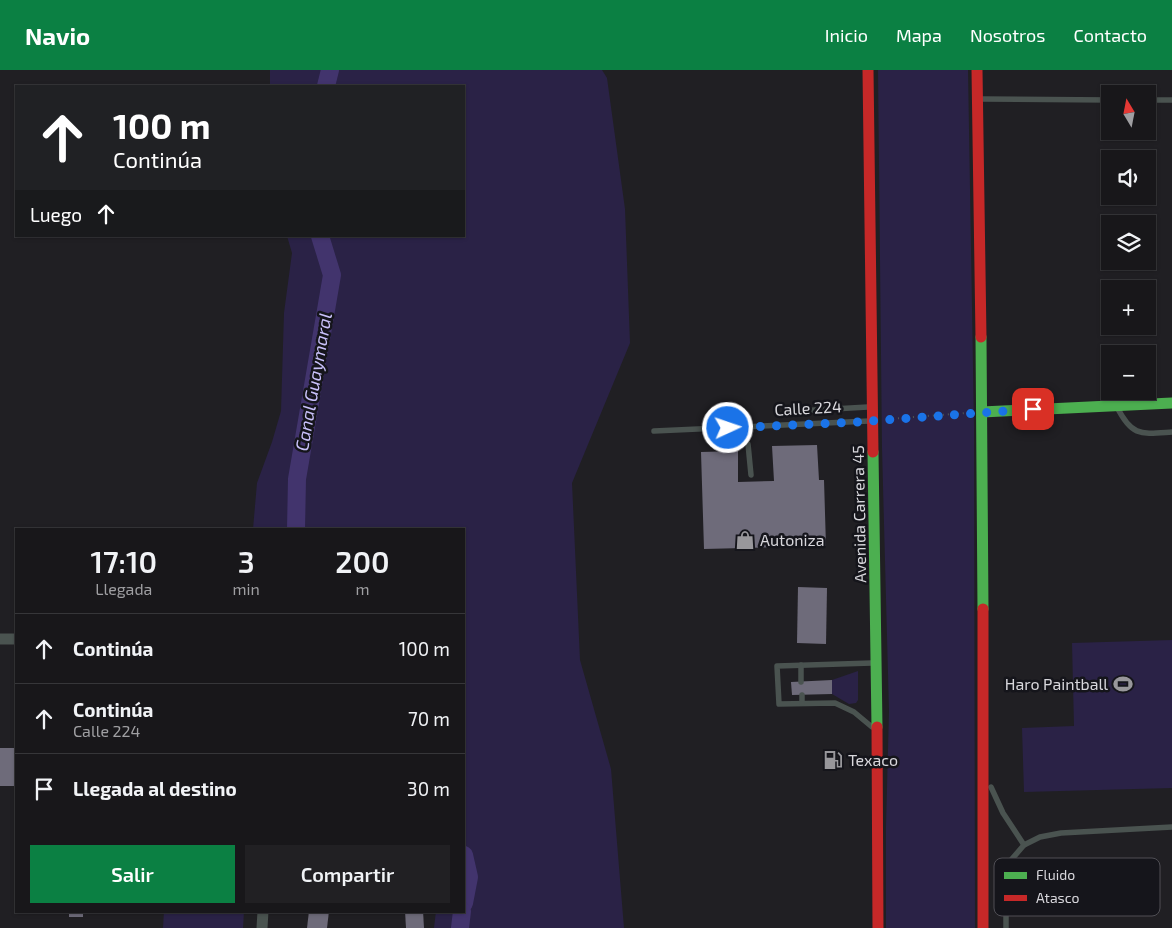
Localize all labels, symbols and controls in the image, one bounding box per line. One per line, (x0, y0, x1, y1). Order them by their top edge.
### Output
text: Navio (25, 21, 90, 50)
text: Inicio (825, 24, 868, 46)
text: Mapa (896, 24, 942, 46)
text: Nosotros (970, 24, 1045, 46)
text: Contacto (1073, 24, 1147, 46)
north arrow (1101, 85, 1156, 140)
map controls (1101, 85, 1156, 400)
text: 100 m (113, 104, 211, 146)
icon: ahead (30, 105, 95, 170)
text: Continúa (113, 146, 202, 172)
button: sound (1101, 150, 1156, 205)
icon: ahead (92, 200, 120, 228)
text: Luego (30, 203, 82, 226)
button: layers (1101, 215, 1156, 270)
button: + (1101, 280, 1156, 335)
water label: Canal Guaymaral (290, 311, 336, 453)
button: − (1101, 345, 1156, 400)
pin (1012, 388, 1054, 430)
icon: arrive (1019, 395, 1047, 423)
street label: Calle 224 (774, 396, 842, 419)
position arrow (701, 401, 753, 453)
street label: Avenida Carrera 45 (848, 445, 869, 583)
shop icon: Autoniza (734, 529, 756, 551)
place label: Autoniza (760, 530, 824, 549)
text: 17:10 (90, 543, 157, 579)
text: 3 (238, 543, 255, 579)
text: 200 (335, 543, 390, 579)
text: Llegada (95, 579, 152, 598)
text: min (233, 579, 260, 598)
text: m (355, 579, 369, 598)
icon: ahead (30, 635, 58, 663)
text: Continúa (73, 637, 153, 660)
text: 100 m (399, 637, 450, 660)
sports icon: Haro Paintball (1112, 673, 1134, 695)
place label: Haro Paintball (1005, 674, 1108, 693)
text: Continúa (73, 698, 153, 721)
icon: ahead (30, 705, 58, 733)
text: 70 m (408, 707, 450, 730)
text: Calle 224 (73, 721, 140, 740)
fuel station icon: Texaco (822, 749, 844, 771)
place label: Texaco (848, 750, 898, 769)
icon: arrive (30, 775, 58, 803)
text: Llegada al destino (73, 777, 237, 800)
text: 30 m (407, 777, 450, 800)
button: Salir (30, 845, 235, 903)
button: Compartir (245, 845, 450, 903)
legend (994, 858, 1160, 916)
text: Fluido (1036, 866, 1075, 883)
text: Atasco (1036, 889, 1079, 906)

